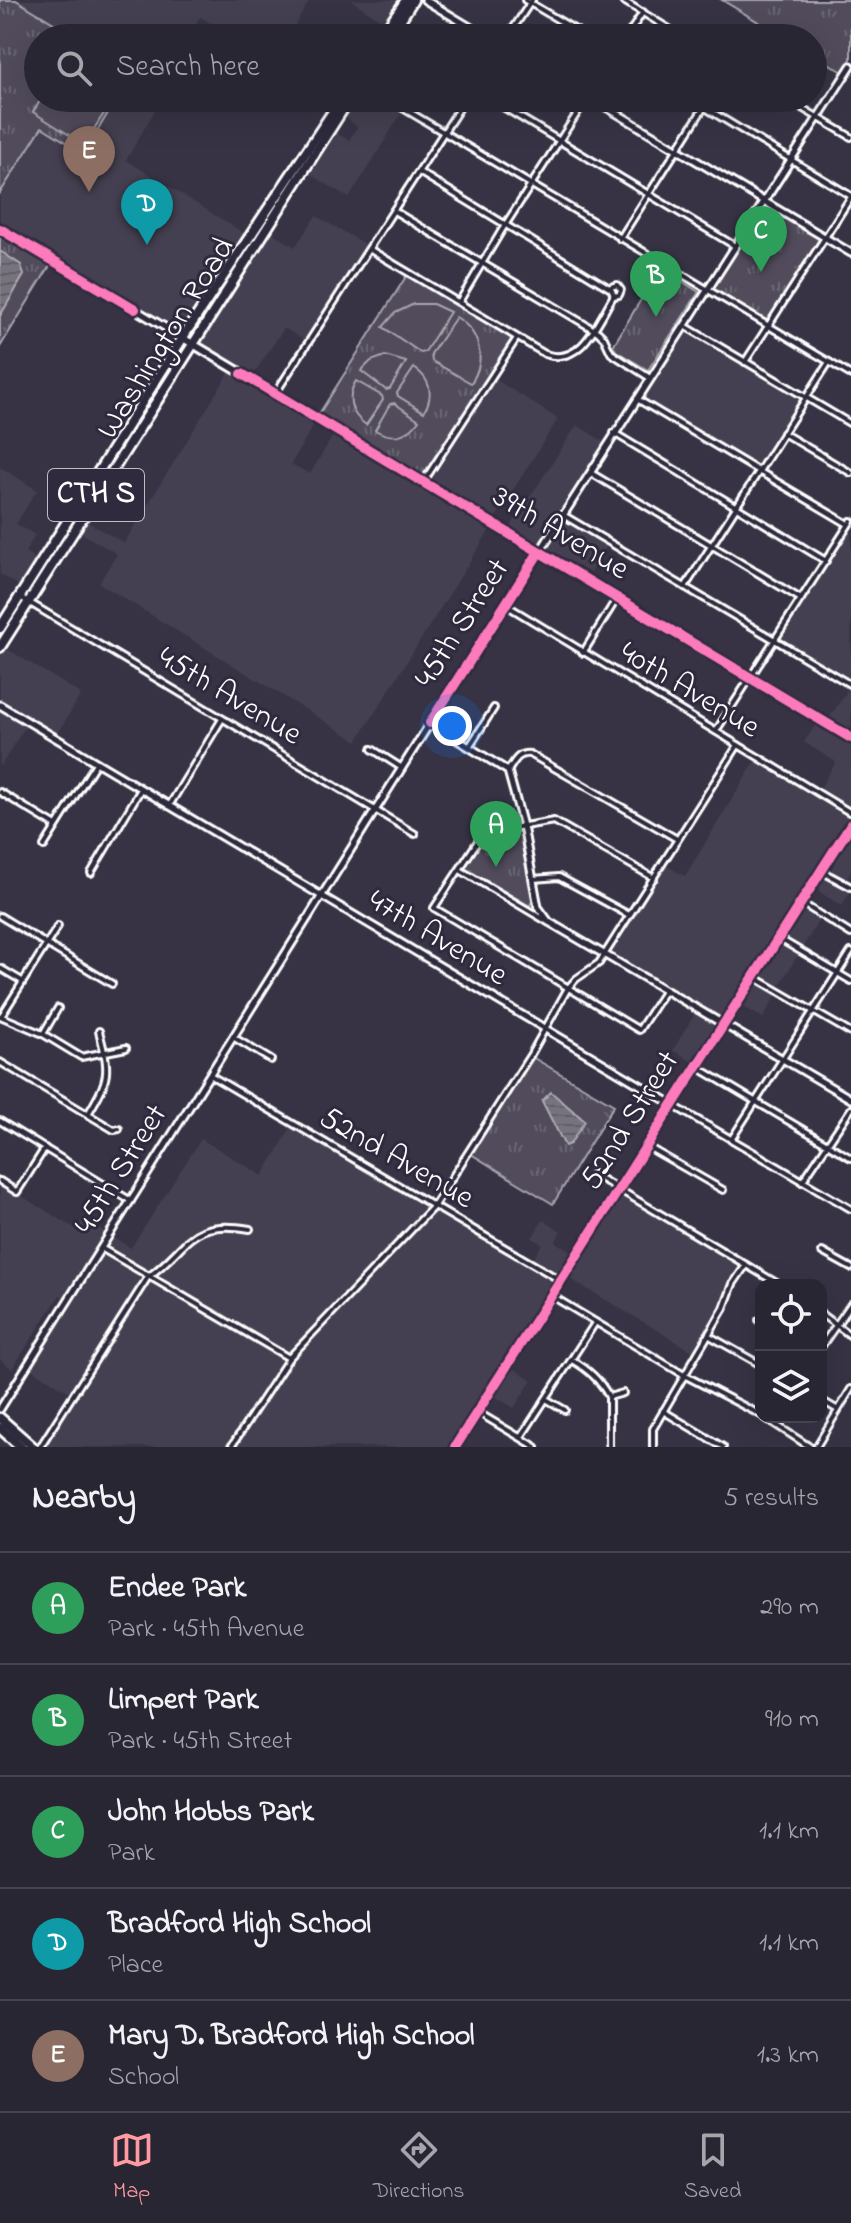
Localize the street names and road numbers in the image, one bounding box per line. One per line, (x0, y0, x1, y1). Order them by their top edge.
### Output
street label: Washington Road (86, 229, 248, 449)
road number: CTH S (48, 469, 144, 521)
street label: 39th Avenue (483, 475, 638, 594)
street label: 45th Street (404, 550, 523, 698)
street label: 40th Avenue (610, 631, 769, 752)
street label: 45th Avenue (148, 635, 311, 759)
street label: 47th Avenue (358, 879, 517, 1000)
street label: 52nd Street (570, 1042, 693, 1200)
street label: 45th Street (63, 1095, 181, 1244)
street label: 52nd Avenue (310, 1096, 483, 1223)

